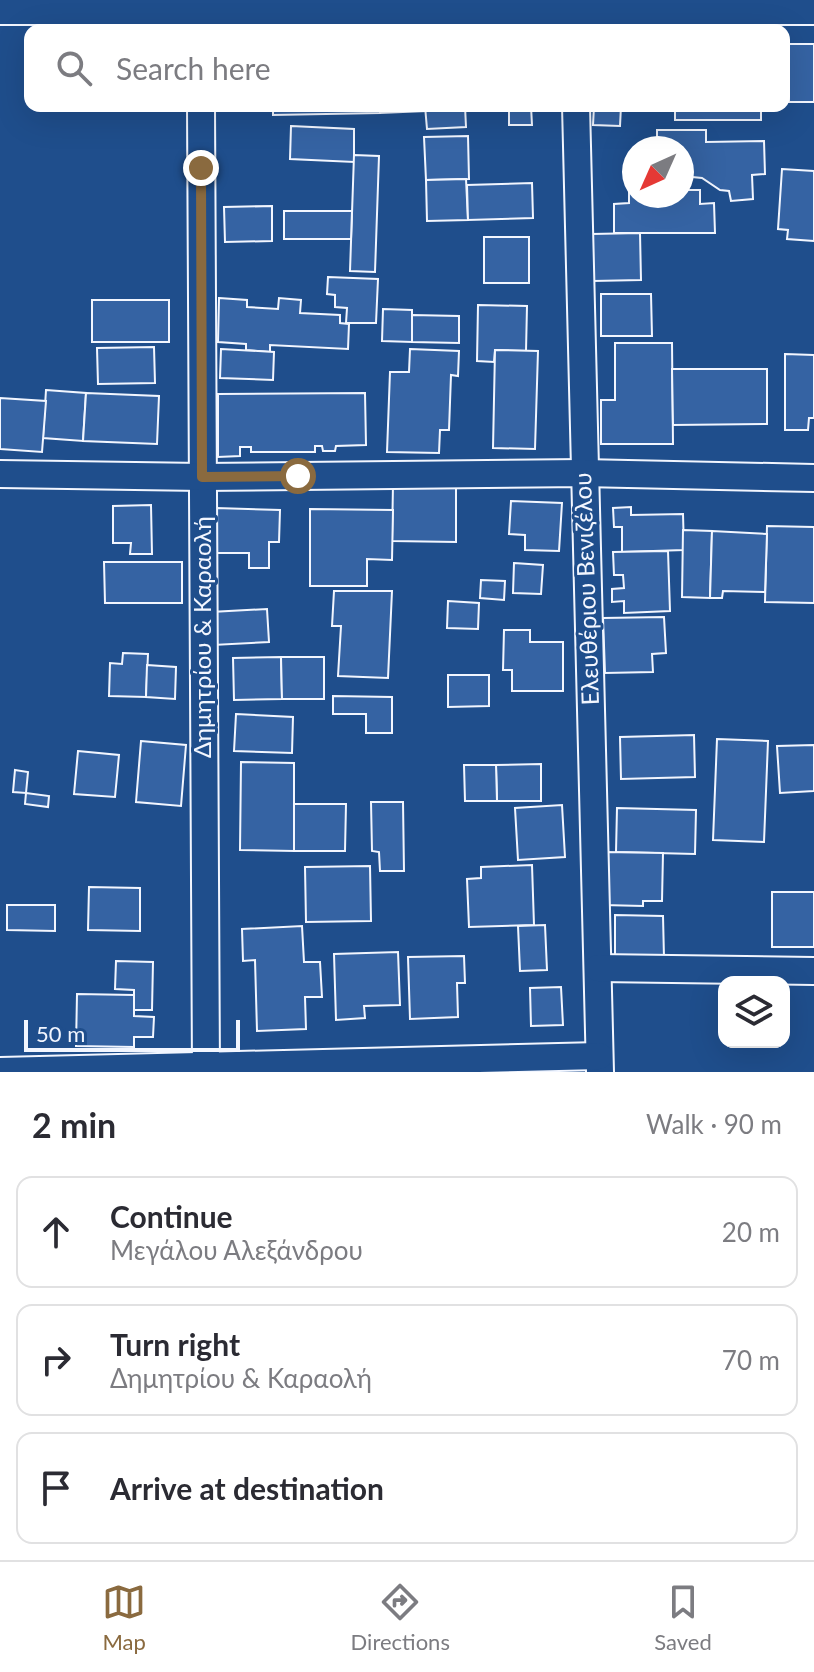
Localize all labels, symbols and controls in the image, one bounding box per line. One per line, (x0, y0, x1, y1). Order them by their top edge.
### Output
search box (24, 24, 790, 112)
icon: search (52, 46, 96, 90)
text: Search here (116, 50, 271, 86)
north arrow (622, 136, 694, 208)
route end (183, 150, 219, 186)
route start (280, 458, 316, 494)
street label: Ελευθέριου Βενιζέλου (567, 472, 604, 706)
street label: Δημητρίου & Καραολή (187, 516, 216, 758)
map controls (718, 976, 790, 1048)
button: layers (718, 976, 790, 1048)
scale bar (24, 1016, 240, 1052)
text: 50 m (36, 1020, 85, 1047)
text: 2 min (32, 1104, 116, 1145)
text: Walk · 90 m (646, 1108, 782, 1140)
text: Continue (110, 1198, 233, 1234)
icon: ahead (34, 1210, 78, 1254)
text: 20 m (722, 1216, 780, 1248)
text: Μεγάλου Αλεξάνδρου (110, 1234, 363, 1266)
text: Turn right (110, 1326, 240, 1362)
icon: right (34, 1338, 78, 1382)
text: 70 m (722, 1344, 780, 1376)
text: Δημητρίου & Καραολή (110, 1362, 372, 1394)
icon: arrive (34, 1466, 78, 1510)
text: Arrive at destination (110, 1470, 384, 1506)
tab: Map (102, 1580, 146, 1655)
tab: Directions (351, 1580, 450, 1655)
tab: Saved (654, 1580, 712, 1655)

